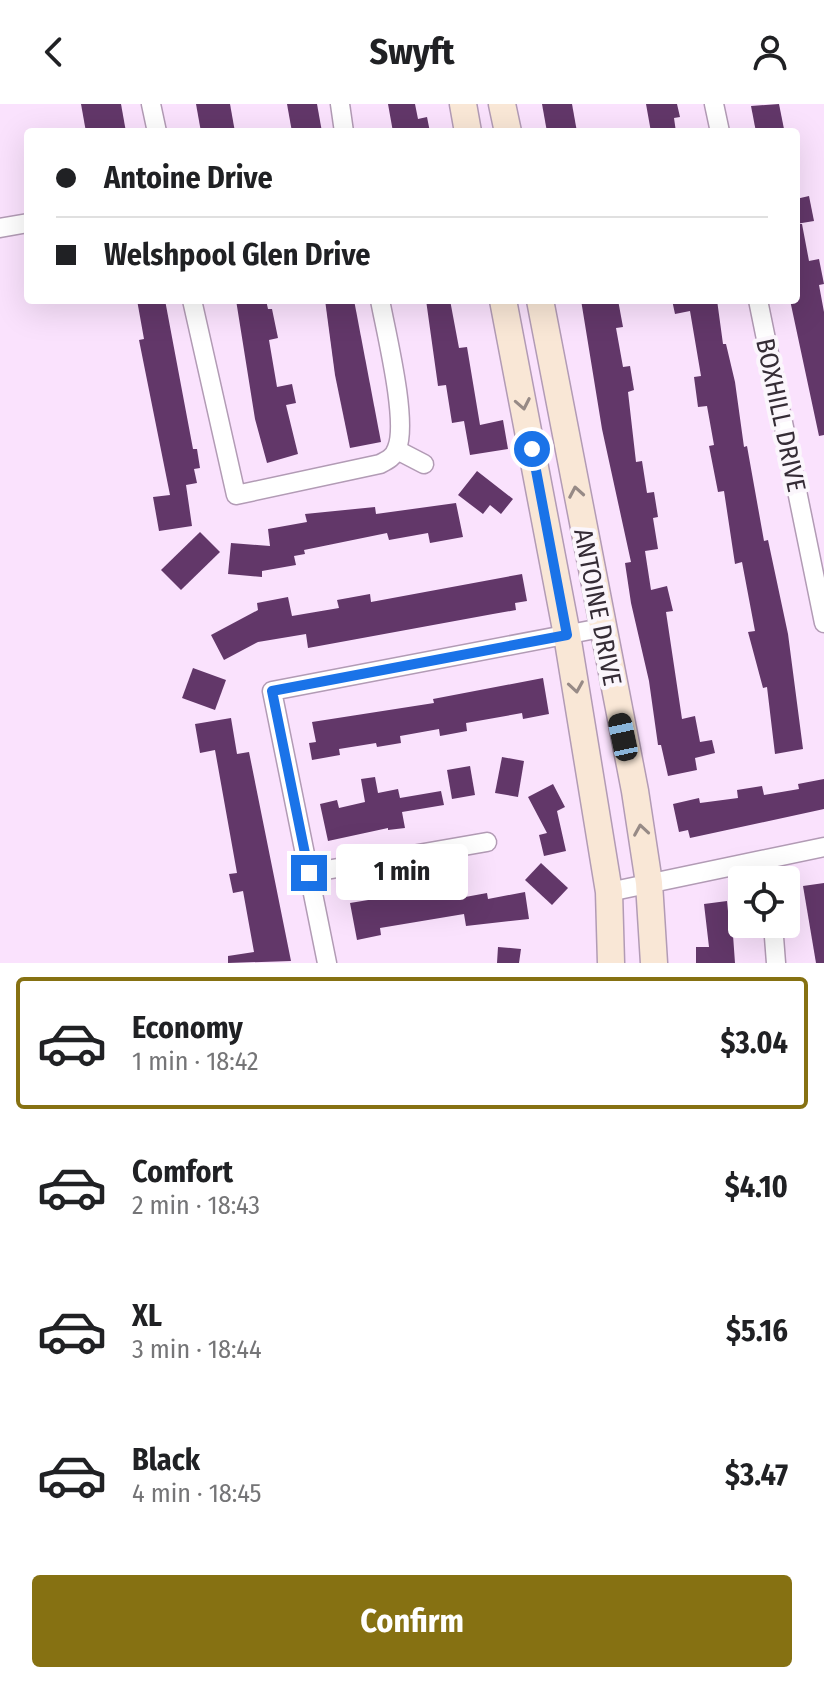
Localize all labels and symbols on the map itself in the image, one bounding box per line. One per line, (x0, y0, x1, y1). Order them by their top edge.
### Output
street label: BOXHILL DRIVE (749, 336, 812, 495)
one-way arrow (514, 397, 531, 411)
route start (514, 431, 550, 467)
one-way arrow (569, 485, 586, 499)
street label: ANTOINE DRIVE (567, 526, 628, 688)
one-way arrow (567, 680, 584, 694)
car (606, 711, 640, 763)
one-way arrow (633, 823, 650, 837)
callout: 1 min (337, 845, 469, 901)
route end (291, 855, 327, 891)

